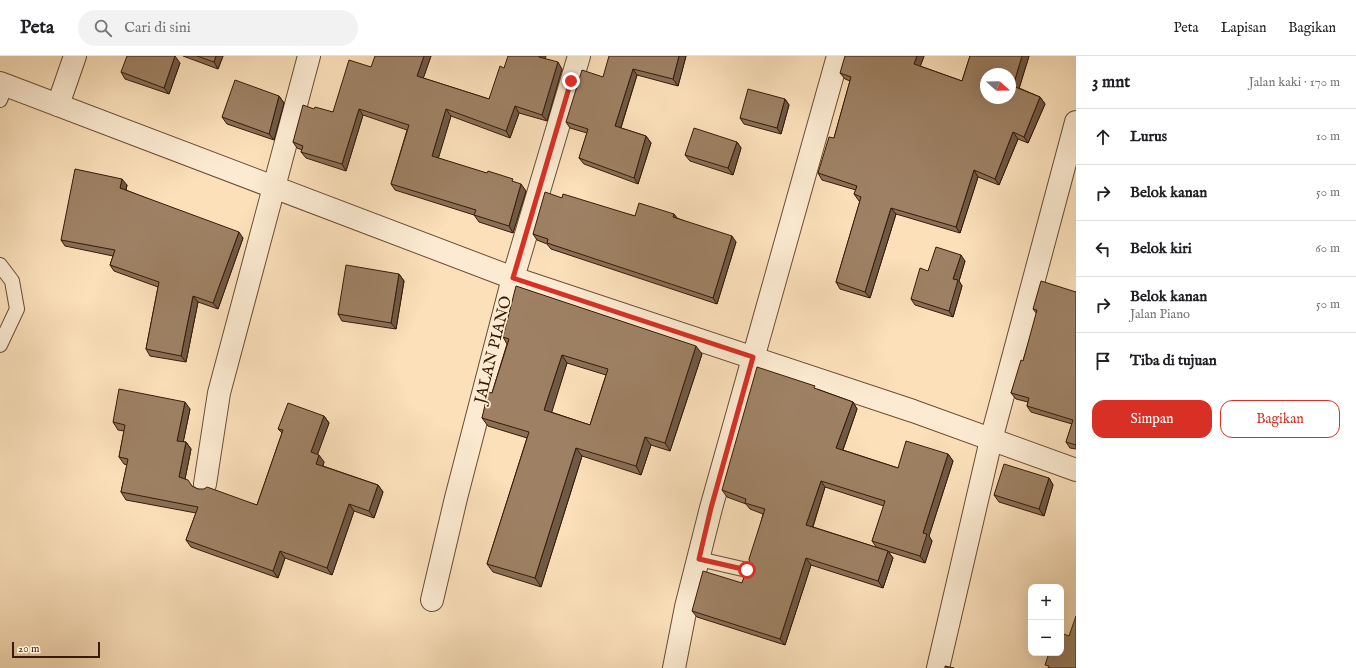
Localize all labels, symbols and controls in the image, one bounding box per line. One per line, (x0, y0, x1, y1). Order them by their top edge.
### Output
search box (78, 10, 358, 46)
text: Peta (20, 16, 54, 40)
icon: search (92, 17, 114, 39)
text: Cari di sini (124, 18, 191, 37)
text: Peta (1173, 19, 1199, 37)
text: Lapisan (1221, 19, 1266, 37)
text: Bagikan (1288, 19, 1336, 37)
north arrow (980, 68, 1016, 104)
route end (562, 72, 580, 90)
text: 3 mnt (1092, 72, 1130, 93)
text: Jalan kaki · 170 m (1249, 74, 1340, 91)
icon: ahead (1092, 126, 1114, 148)
text: Lurus (1130, 127, 1167, 146)
text: 10 m (1316, 128, 1340, 145)
icon: right (1092, 182, 1114, 204)
text: Belok kanan (1130, 183, 1207, 202)
text: 50 m (1316, 184, 1340, 201)
icon: left (1092, 238, 1114, 260)
text: Belok kiri (1130, 239, 1192, 258)
text: 60 m (1315, 240, 1340, 257)
text: Belok kanan (1130, 287, 1207, 306)
street label: JALAN PIANO (470, 294, 517, 408)
icon: right (1092, 294, 1114, 316)
text: 50 m (1316, 296, 1340, 313)
text: Jalan Piano (1130, 306, 1190, 323)
icon: arrive (1092, 350, 1114, 372)
text: Tiba di tujuan (1130, 351, 1217, 370)
button: Simpan (1092, 400, 1212, 438)
button: Bagikan (1220, 400, 1340, 438)
route start (738, 561, 756, 579)
map controls (1028, 584, 1064, 656)
button: + (1028, 584, 1064, 620)
button: − (1028, 620, 1064, 656)
scale bar (12, 640, 100, 659)
text: 20 m (18, 642, 39, 656)

